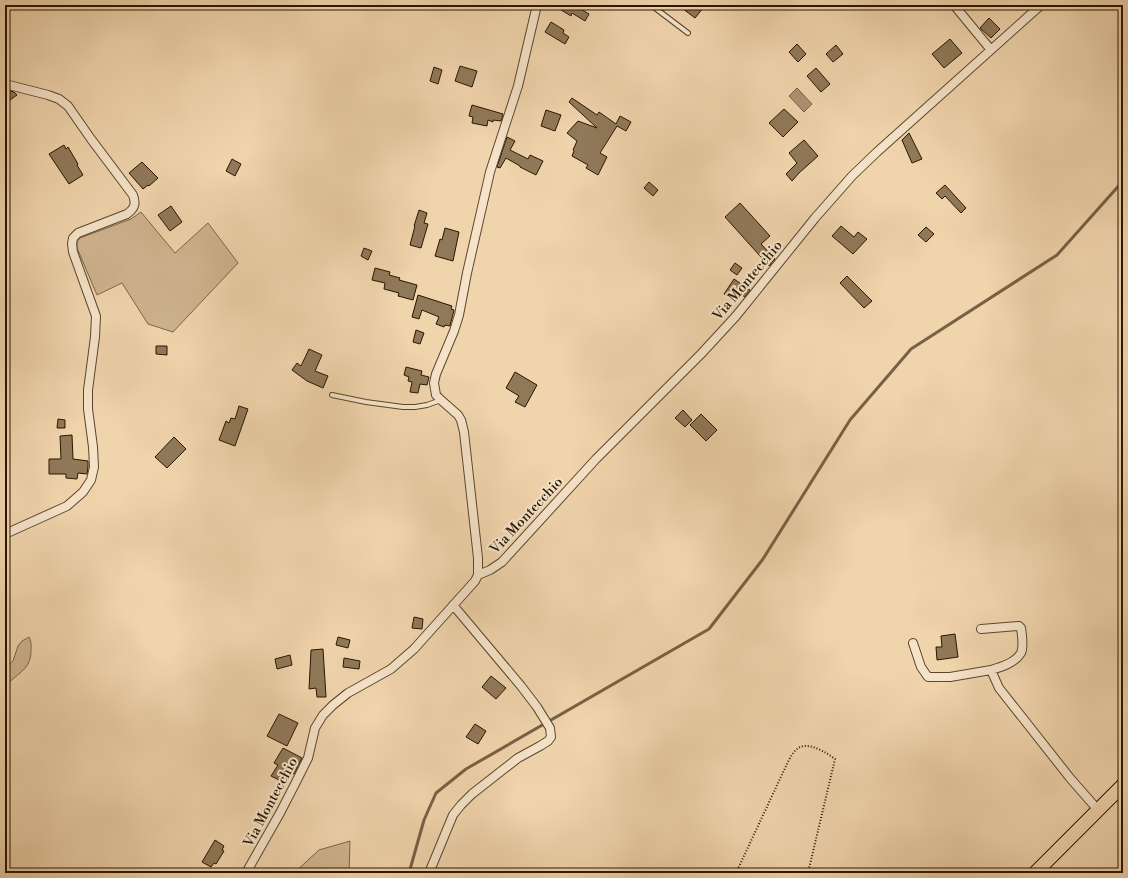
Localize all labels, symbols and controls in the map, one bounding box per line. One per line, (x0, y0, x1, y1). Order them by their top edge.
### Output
street label: Via Montecchio (708, 237, 787, 325)
street label: Via Montecchio (486, 473, 567, 559)
street label: Via Montecchio (239, 754, 302, 851)

